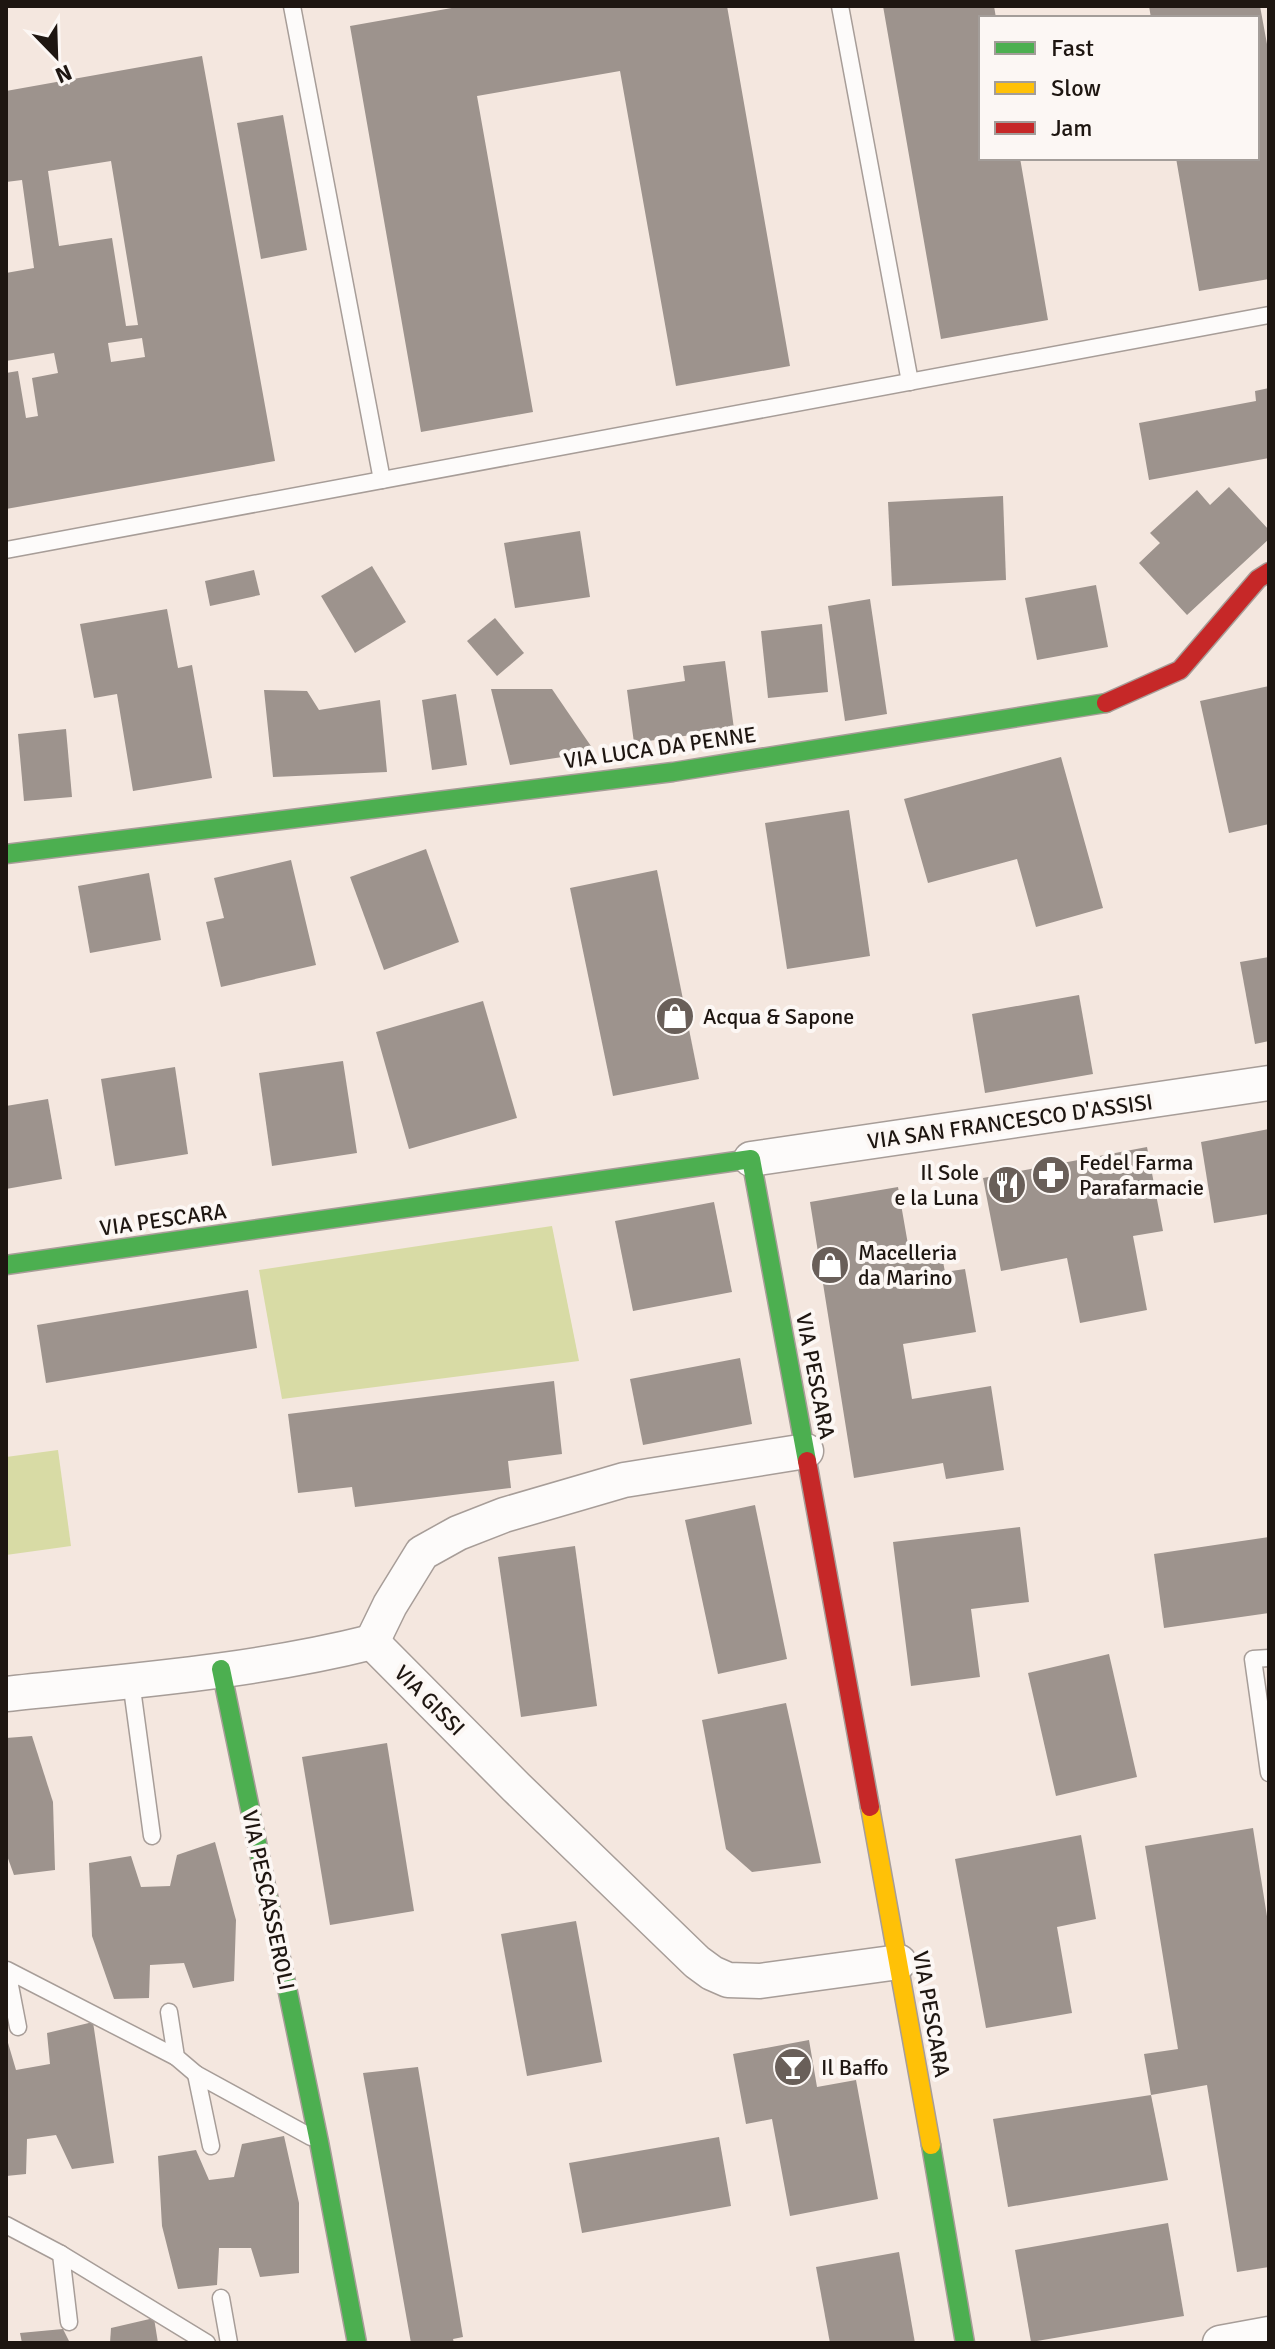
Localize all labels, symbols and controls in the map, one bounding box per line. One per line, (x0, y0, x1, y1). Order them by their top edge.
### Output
north arrow (16, 16, 96, 96)
legend (979, 16, 1259, 160)
text: Fast (1051, 33, 1094, 63)
text: N (51, 59, 76, 89)
text: Slow (1051, 73, 1101, 103)
text: Jam (1051, 113, 1092, 143)
street label: VIA LUCA DA PENNE (562, 721, 758, 774)
shop icon: Acqua & Sapone (654, 995, 696, 1037)
place label: Acqua & Sapone (703, 1003, 854, 1030)
street label: VIA SAN FRANCESCO D'ASSISI (866, 1088, 1155, 1155)
place label: Fedel Farma Parafarmacie (1079, 1149, 1204, 1201)
pharmacy icon: Fedel Farma Parafarmacie (1030, 1154, 1072, 1196)
place label: Il Sole e la Luna (895, 1159, 979, 1211)
restaurant icon: Il Sole e la Luna (986, 1164, 1028, 1206)
street label: VIA PESCARA (98, 1197, 229, 1242)
place label: Macelleria da Marino (858, 1239, 957, 1291)
shop icon: Macelleria da Marino (809, 1244, 851, 1286)
street label: VIA PESCARA (790, 1311, 841, 1442)
street label: VIA GISSI (389, 1659, 471, 1741)
street label: VIA PESCASSEROLI (236, 1808, 301, 1992)
street label: VIA PESCARA (907, 1949, 956, 2080)
bar icon: Il Baffo (772, 2046, 814, 2088)
place label: Il Baffo (821, 2054, 889, 2081)

